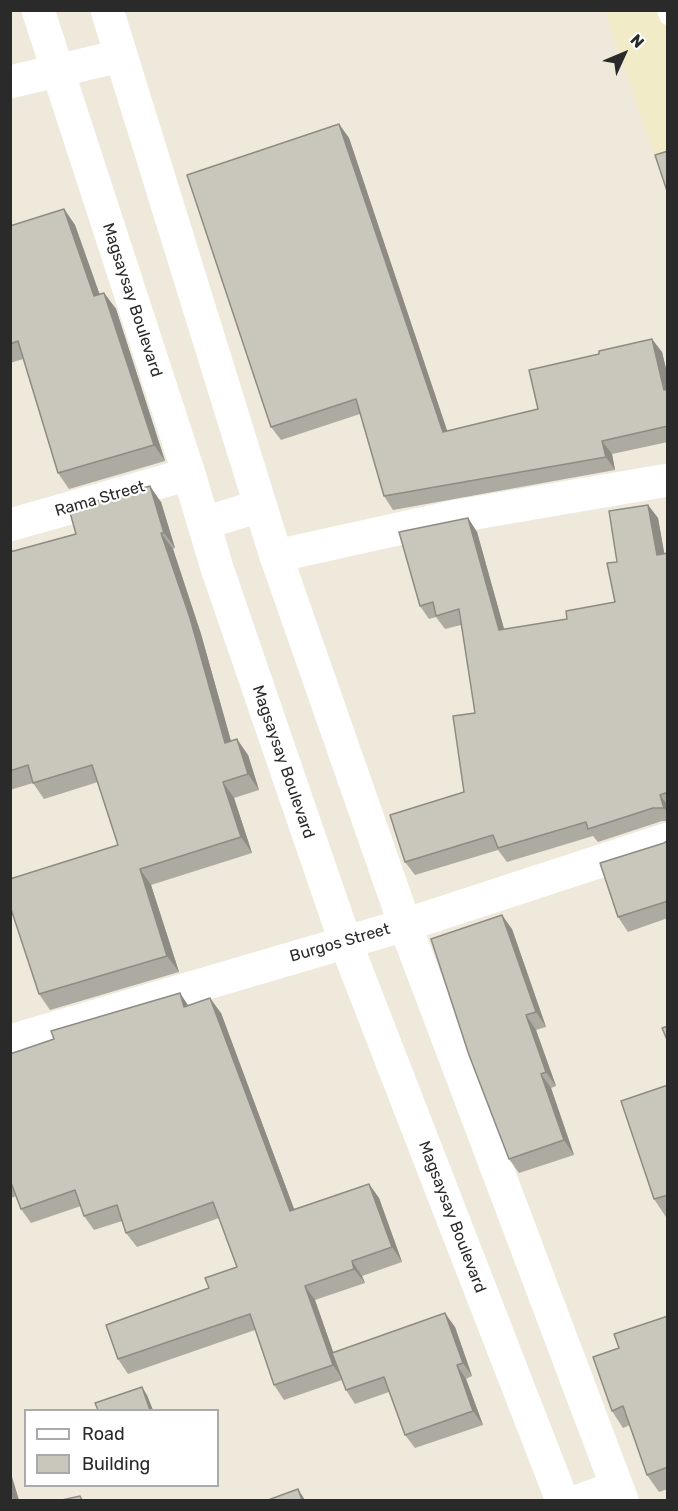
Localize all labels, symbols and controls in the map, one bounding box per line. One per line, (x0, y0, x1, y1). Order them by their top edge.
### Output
north arrow (594, 24, 654, 84)
text: N (626, 30, 648, 52)
street label: Magsaysay Boulevard (98, 221, 166, 379)
street label: Rama Street (53, 477, 147, 521)
street label: Magsaysay Boulevard (248, 683, 318, 841)
street label: Burgos Street (288, 920, 392, 966)
street label: Magsaysay Boulevard (414, 1138, 490, 1296)
legend (24, 1409, 219, 1487)
text: Road (82, 1423, 125, 1445)
text: Building (82, 1453, 150, 1475)

